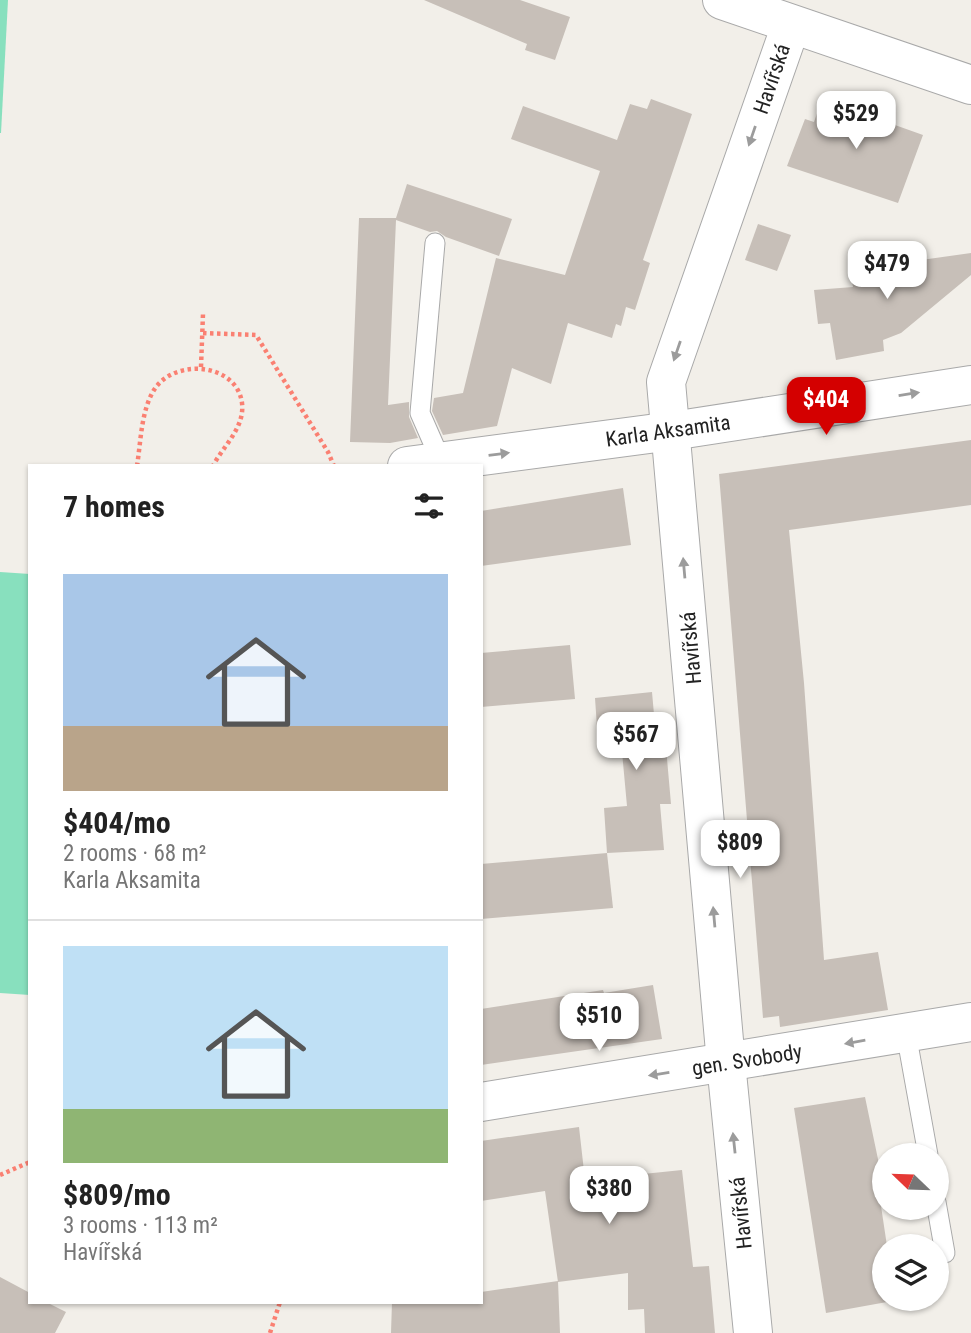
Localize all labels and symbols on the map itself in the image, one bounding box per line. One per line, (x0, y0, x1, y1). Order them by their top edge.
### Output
street label: Havířská (749, 41, 795, 117)
pin: $529 (815, 92, 897, 151)
one-way arrow (746, 125, 757, 146)
pin: $479 (846, 242, 928, 301)
one-way arrow (671, 340, 682, 361)
pin: $404 (785, 378, 867, 437)
one-way arrow (898, 388, 920, 399)
street label: Karla Aksamita (604, 410, 732, 452)
one-way arrow (488, 448, 510, 459)
one-way arrow (678, 557, 689, 579)
street label: Havířská (676, 611, 706, 685)
pin: $567 (595, 712, 677, 772)
pin: $809 (699, 820, 781, 880)
one-way arrow (708, 905, 719, 927)
pin: $510 (558, 993, 640, 1053)
one-way arrow (844, 1037, 866, 1048)
street label: gen. Svobody (690, 1039, 804, 1081)
one-way arrow (648, 1069, 670, 1080)
one-way arrow (728, 1132, 739, 1154)
north arrow (872, 1143, 948, 1220)
pin: $380 (568, 1166, 650, 1226)
street label: Havířská (725, 1176, 757, 1250)

